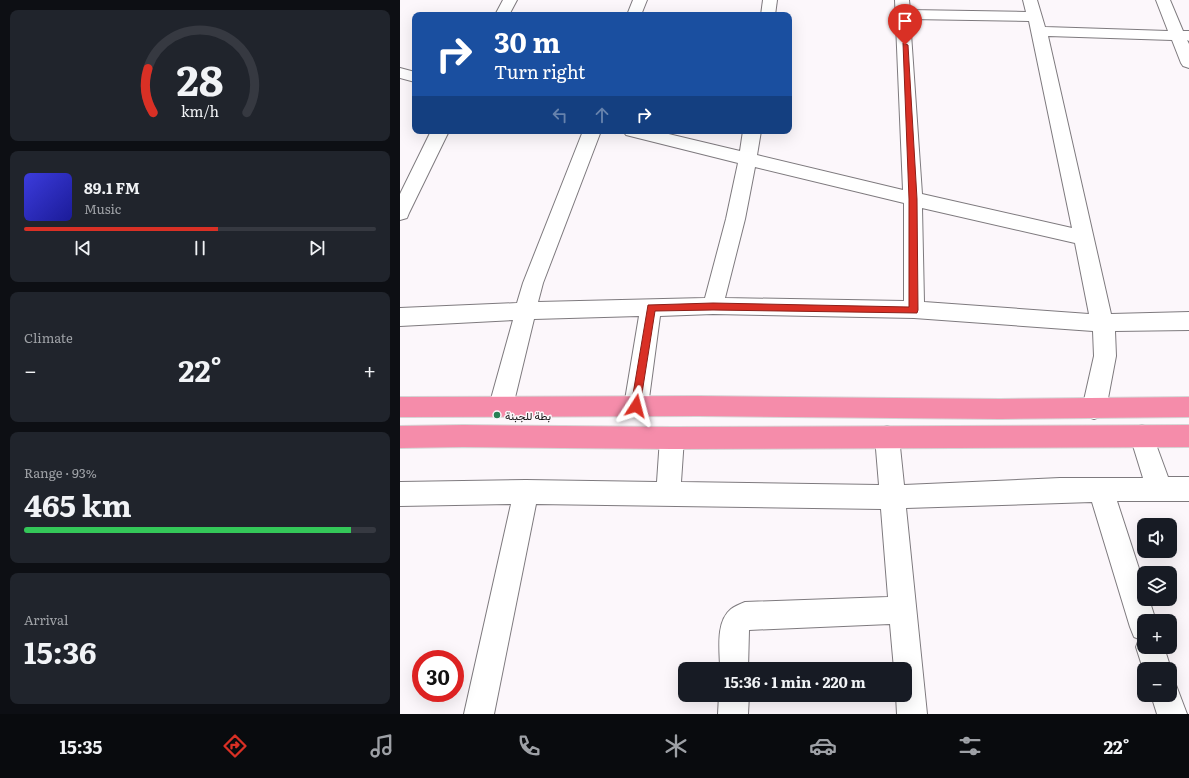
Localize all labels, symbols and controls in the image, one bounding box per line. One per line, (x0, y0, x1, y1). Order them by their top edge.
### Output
pin (888, 4, 922, 45)
icon: arrive (894, 10, 916, 32)
text: 30 m (494, 20, 560, 62)
icon: right (428, 28, 480, 80)
text: 28 (177, 47, 223, 109)
text: Turn right (494, 58, 585, 85)
text: km/h (181, 100, 220, 121)
icon: left (549, 104, 571, 126)
icon: ahead (591, 104, 613, 126)
icon: right (633, 104, 655, 126)
text: 89.1 FM (84, 176, 140, 199)
text: Music (84, 199, 121, 218)
icon: previous (72, 237, 94, 259)
icon: pause (189, 237, 211, 259)
icon: next (306, 237, 328, 259)
text: Climate (24, 328, 73, 347)
text: 22° (178, 347, 222, 391)
text: − (24, 353, 37, 386)
text: + (363, 353, 376, 386)
position arrow (615, 385, 657, 427)
place label: بطة للجبنة (505, 407, 551, 423)
marker: بطة للجبنة (492, 410, 502, 420)
text: Range · 93% (24, 463, 97, 482)
text: 465 km (24, 482, 132, 526)
map controls (1137, 518, 1177, 702)
button: sound (1137, 518, 1177, 558)
button: layers (1137, 566, 1177, 606)
text: Arrival (24, 610, 68, 629)
button: + (1137, 614, 1177, 654)
text: 15:36 (24, 629, 97, 673)
speed limit sign: 30 (412, 650, 464, 702)
button: − (1137, 662, 1177, 702)
text: 15:36 · 1 min · 220 m (724, 670, 866, 693)
icon: directions (221, 732, 249, 760)
icon: music (368, 732, 396, 760)
icon: phone (515, 732, 543, 760)
icon: climate (662, 732, 690, 760)
icon: car (809, 732, 837, 760)
icon: filters (956, 732, 984, 760)
text: 15:35 (60, 733, 102, 760)
text: 22° (1103, 733, 1129, 760)

